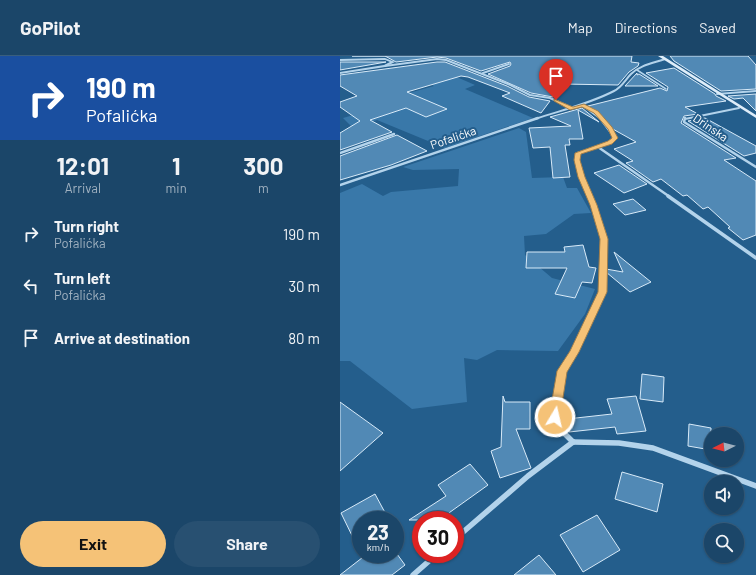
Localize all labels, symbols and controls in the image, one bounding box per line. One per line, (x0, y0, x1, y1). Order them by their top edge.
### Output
text: GoPilot (20, 16, 81, 39)
text: Map (568, 19, 593, 36)
text: Directions (615, 19, 677, 36)
text: Saved (699, 19, 736, 36)
pin (539, 59, 573, 100)
icon: arrive (545, 65, 567, 87)
text: 190 m (86, 70, 156, 104)
icon: right (20, 72, 72, 124)
text: Pofalićka (86, 104, 157, 126)
street label: Drinska (691, 110, 731, 144)
street label: Pofalićka (428, 123, 478, 151)
text: 12:01 (57, 151, 109, 180)
text: 1 (172, 151, 180, 180)
text: 300 (243, 151, 284, 180)
text: Arrival (65, 180, 101, 196)
text: min (166, 180, 187, 196)
text: m (258, 180, 269, 196)
text: Turn right (54, 217, 119, 235)
icon: right (20, 223, 42, 245)
text: 190 m (283, 225, 320, 243)
text: Pofalićka (54, 235, 106, 251)
text: Turn left (54, 269, 110, 287)
icon: left (20, 275, 42, 297)
text: 30 m (288, 277, 320, 295)
text: Pofalićka (54, 287, 106, 303)
icon: arrive (20, 327, 42, 349)
text: Arrive at destination (54, 329, 190, 347)
text: 80 m (288, 329, 320, 347)
position arrow (534, 396, 576, 438)
north arrow (704, 427, 744, 467)
map controls (704, 427, 744, 563)
button: sound (704, 475, 744, 515)
speed limit sign: 30 (412, 511, 464, 563)
text: 23 (367, 520, 389, 544)
button: Exit (20, 521, 166, 567)
button: Share (174, 521, 320, 567)
button: search (704, 523, 744, 563)
text: km/h (367, 541, 389, 553)

